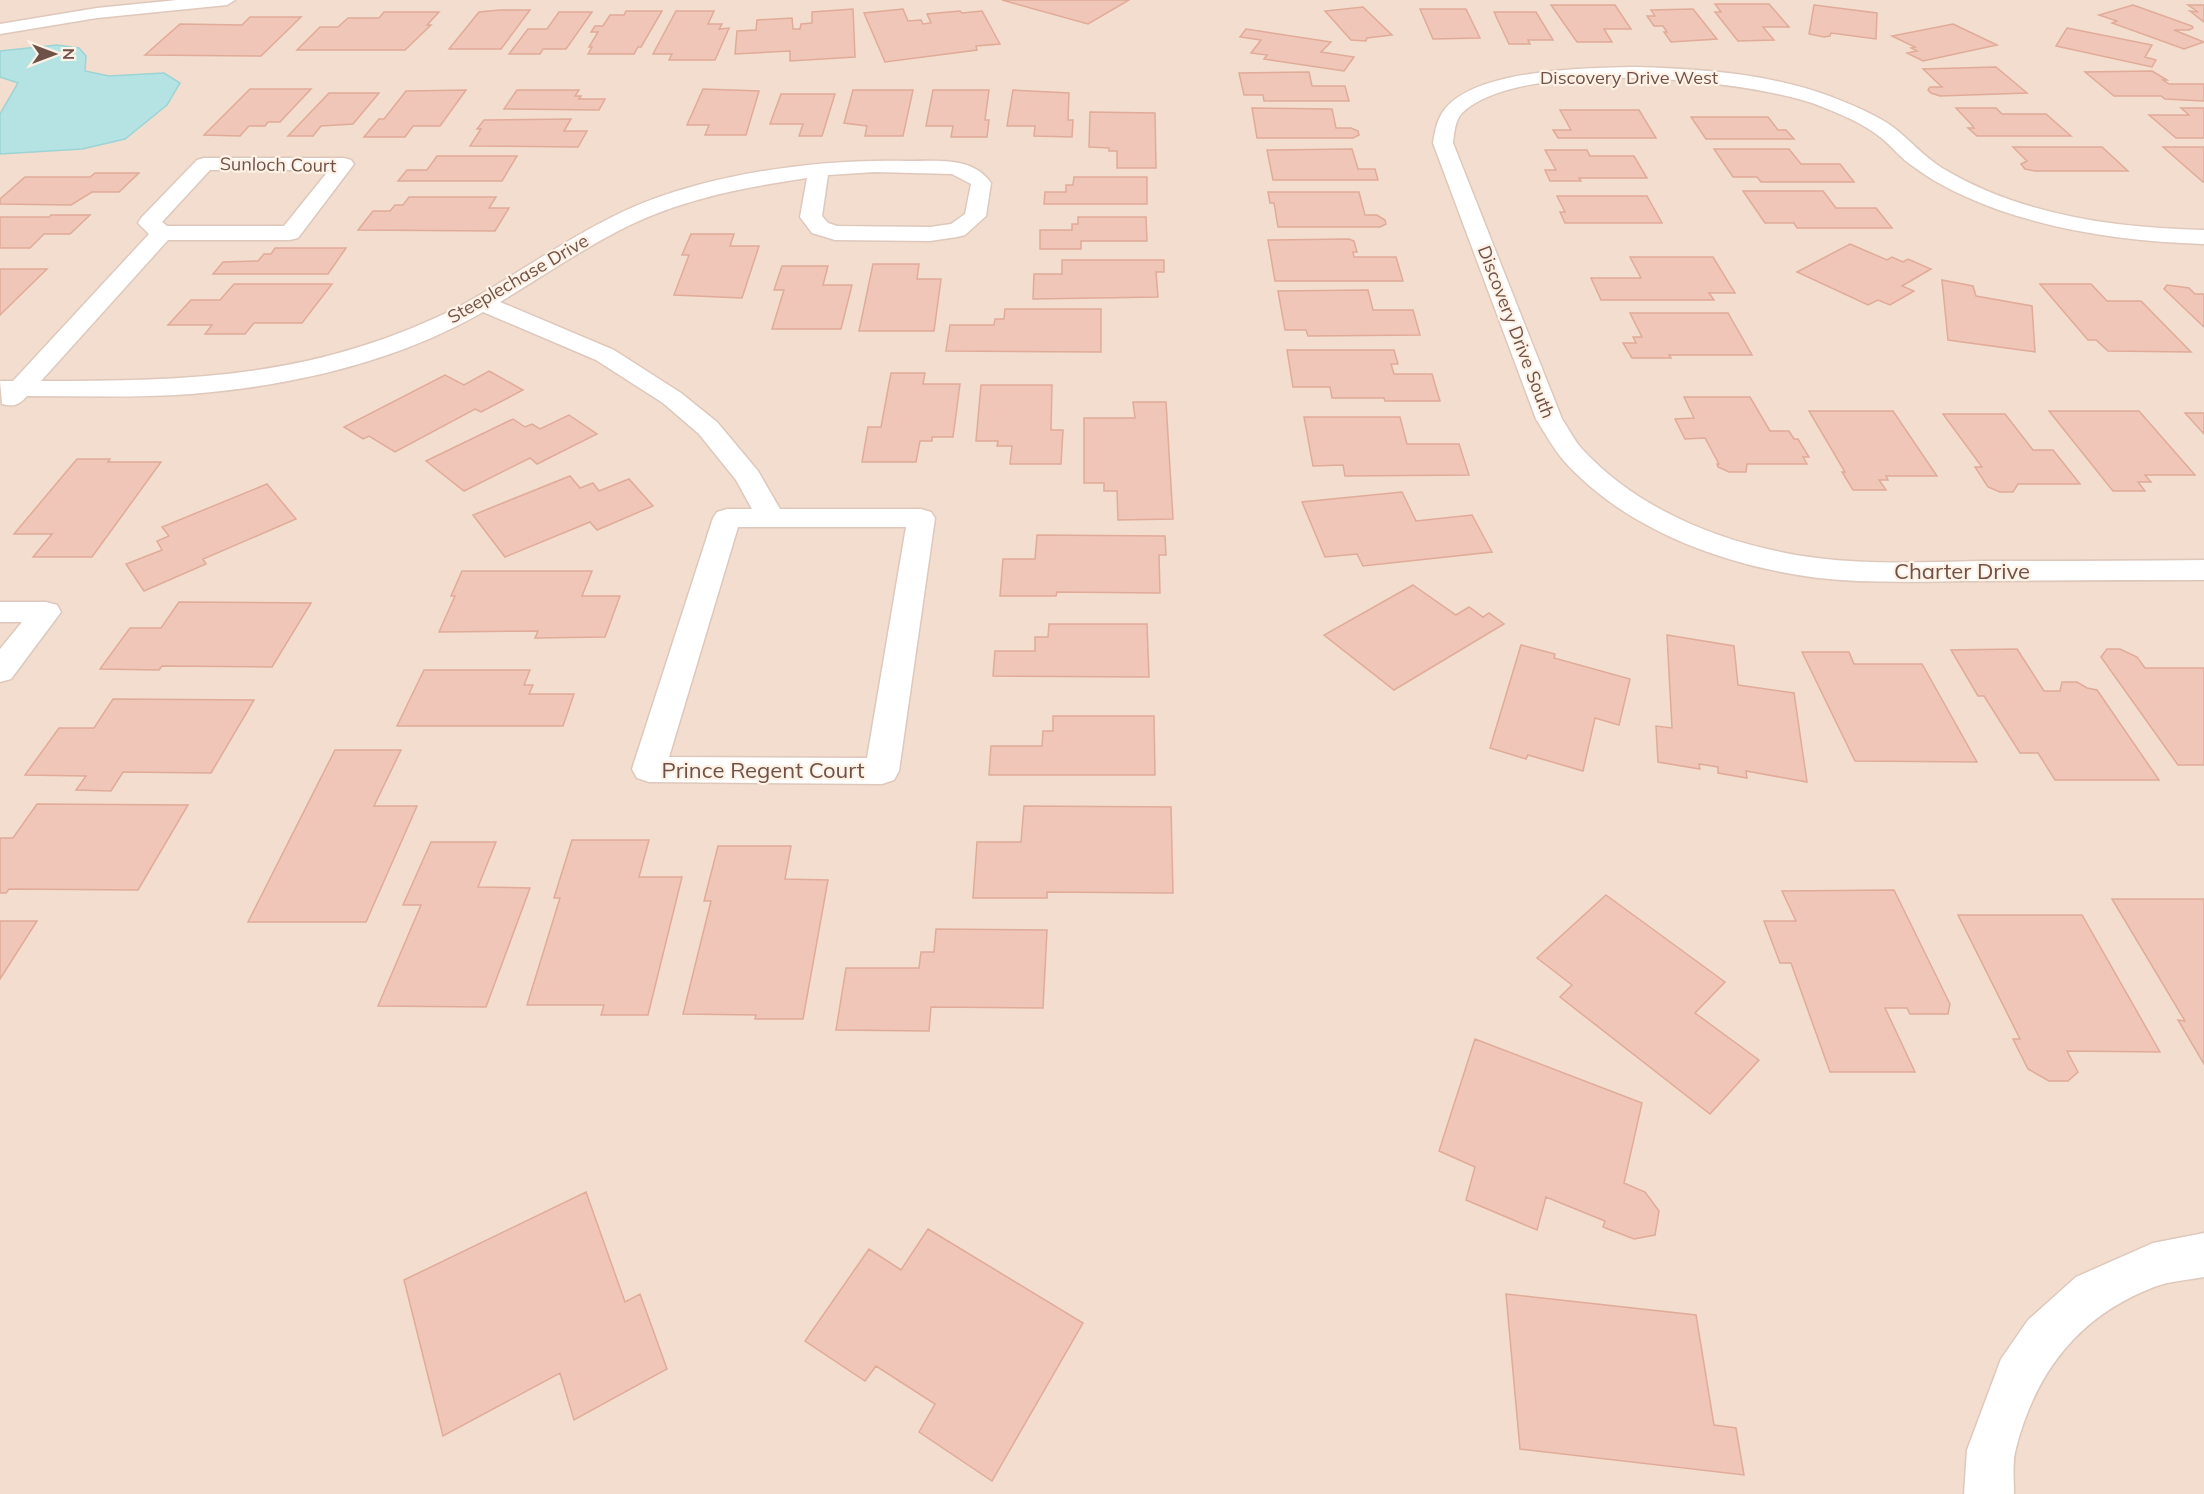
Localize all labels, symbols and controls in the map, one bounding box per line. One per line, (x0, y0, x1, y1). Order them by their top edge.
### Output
north arrow (24, 24, 84, 84)
text: N (59, 48, 79, 60)
street label: Discovery Drive West (1540, 66, 1718, 89)
street label: Sunloch Court (220, 152, 336, 177)
street label: Steeplechase Drive (443, 229, 592, 328)
street label: Discovery Drive South (1473, 242, 1560, 421)
street label: Charter Drive (1894, 557, 2030, 585)
street label: Prince Regent Court (662, 756, 865, 784)

